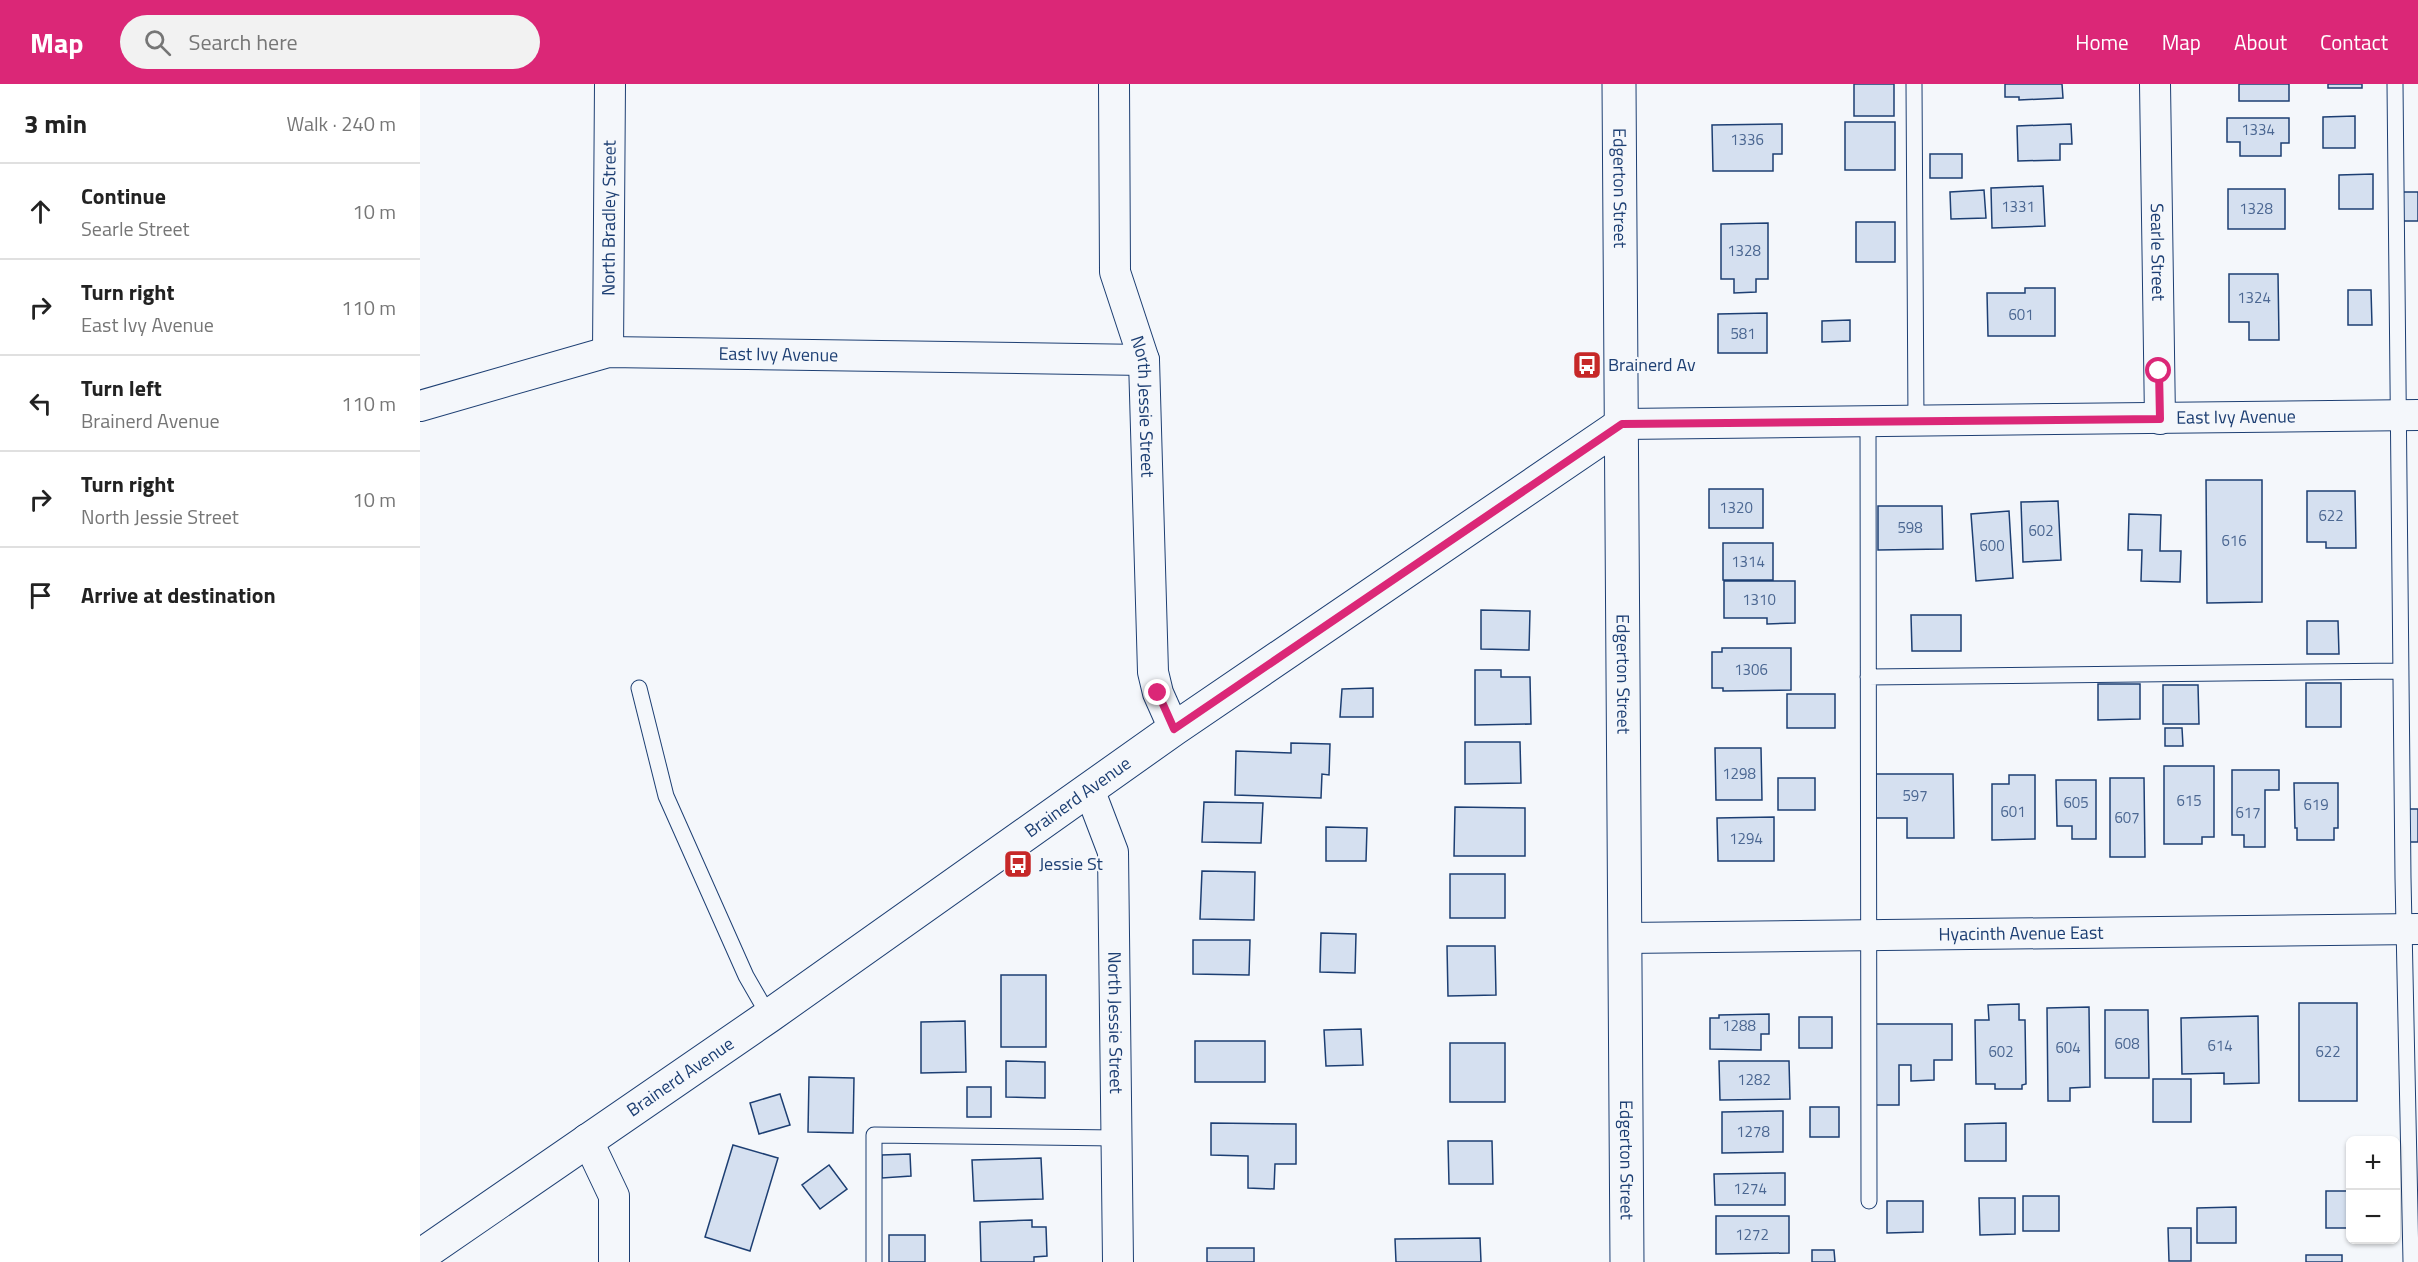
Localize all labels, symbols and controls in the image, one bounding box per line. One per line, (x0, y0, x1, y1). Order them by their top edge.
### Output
search box (120, 15, 540, 69)
text: Map (30, 21, 84, 64)
text: Search here (189, 25, 298, 59)
icon: search (141, 26, 174, 59)
text: Home (2075, 26, 2129, 58)
text: Map (2162, 26, 2201, 58)
text: About (2234, 26, 2287, 58)
text: Contact (2320, 26, 2388, 58)
text: 3 min (24, 104, 87, 143)
text: Walk · 240 m (287, 108, 396, 139)
house number: 1334 (2241, 118, 2275, 141)
street label: Edgerton Street (1606, 128, 1634, 249)
house number: 1336 (1730, 128, 1764, 151)
street label: North Bradley Street (594, 139, 623, 296)
text: Continue (81, 179, 166, 213)
icon: ahead (24, 195, 57, 228)
house number: 1331 (2001, 195, 2035, 218)
text: 10 m (352, 196, 396, 227)
house number: 1328 (2239, 197, 2273, 220)
street label: Searle Street (2144, 203, 2172, 302)
text: Searle Street (81, 213, 190, 244)
house number: 1328 (1727, 239, 1761, 262)
text: Turn right (81, 275, 175, 309)
house number: 1324 (2237, 286, 2271, 309)
icon: right (24, 291, 57, 324)
text: 110 m (341, 292, 396, 323)
house number: 601 (2008, 303, 2034, 326)
text: East Ivy Avenue (81, 309, 214, 340)
house number: 581 (1730, 322, 1756, 345)
street label: North Jessie Street (1124, 332, 1161, 478)
street label: East Ivy Avenue (718, 340, 838, 368)
bus stop icon: Brainerd Av (1571, 349, 1603, 381)
place label: Brainerd Av (1608, 351, 1696, 378)
route start (2145, 357, 2171, 383)
text: Turn left (81, 371, 162, 405)
icon: left (24, 387, 57, 420)
text: 110 m (341, 388, 396, 419)
street label: East Ivy Avenue (2176, 402, 2296, 431)
text: Brainerd Avenue (81, 405, 220, 436)
text: Turn right (81, 467, 175, 501)
icon: right (24, 483, 57, 516)
text: 10 m (352, 484, 396, 515)
house number: 1320 (1719, 496, 1753, 519)
text: North Jessie Street (81, 501, 239, 532)
house number: 622 (2318, 504, 2344, 527)
house number: 598 (1897, 516, 1923, 539)
house number: 602 (2028, 519, 2054, 542)
house number: 616 (2221, 529, 2247, 552)
house number: 600 (1979, 534, 2005, 557)
house number: 1314 (1731, 550, 1765, 573)
text: Arrive at destination (81, 578, 276, 612)
icon: arrive (24, 579, 57, 612)
house number: 1310 (1742, 588, 1776, 611)
street label: Edgerton Street (1610, 614, 1637, 735)
house number: 1306 (1734, 658, 1768, 681)
route end (1144, 679, 1170, 705)
street label: Brainerd Avenue (1019, 750, 1136, 844)
house number: 1298 (1722, 762, 1756, 785)
house number: 597 (1902, 784, 1928, 807)
house number: 615 (2176, 789, 2202, 812)
house number: 605 (2063, 791, 2089, 814)
house number: 619 (2303, 793, 2329, 816)
house number: 601 (2000, 800, 2026, 823)
house number: 617 (2235, 801, 2261, 824)
house number: 607 (2114, 806, 2140, 829)
house number: 1294 (1729, 827, 1763, 850)
bus stop icon: Jessie St (1002, 848, 1034, 880)
place label: Jessie St (1039, 850, 1104, 877)
street label: Hyacinth Avenue East (1938, 919, 2104, 947)
street label: North Jessie Street (1101, 951, 1130, 1095)
house number: 1288 (1722, 1014, 1756, 1037)
street label: Brainerd Avenue (621, 1030, 739, 1123)
house number: 608 (2114, 1032, 2140, 1055)
house number: 614 (2207, 1034, 2233, 1057)
house number: 604 (2055, 1036, 2081, 1059)
house number: 602 (1988, 1040, 2014, 1063)
house number: 622 (2315, 1040, 2341, 1063)
house number: 1282 (1737, 1068, 1771, 1091)
street label: Edgerton Street (1613, 1100, 1641, 1221)
house number: 1278 (1736, 1120, 1770, 1143)
map controls (2346, 1136, 2400, 1244)
button: + (2346, 1136, 2400, 1190)
house number: 1274 (1733, 1177, 1767, 1200)
button: − (2346, 1190, 2400, 1244)
house number: 1272 (1735, 1223, 1769, 1246)

